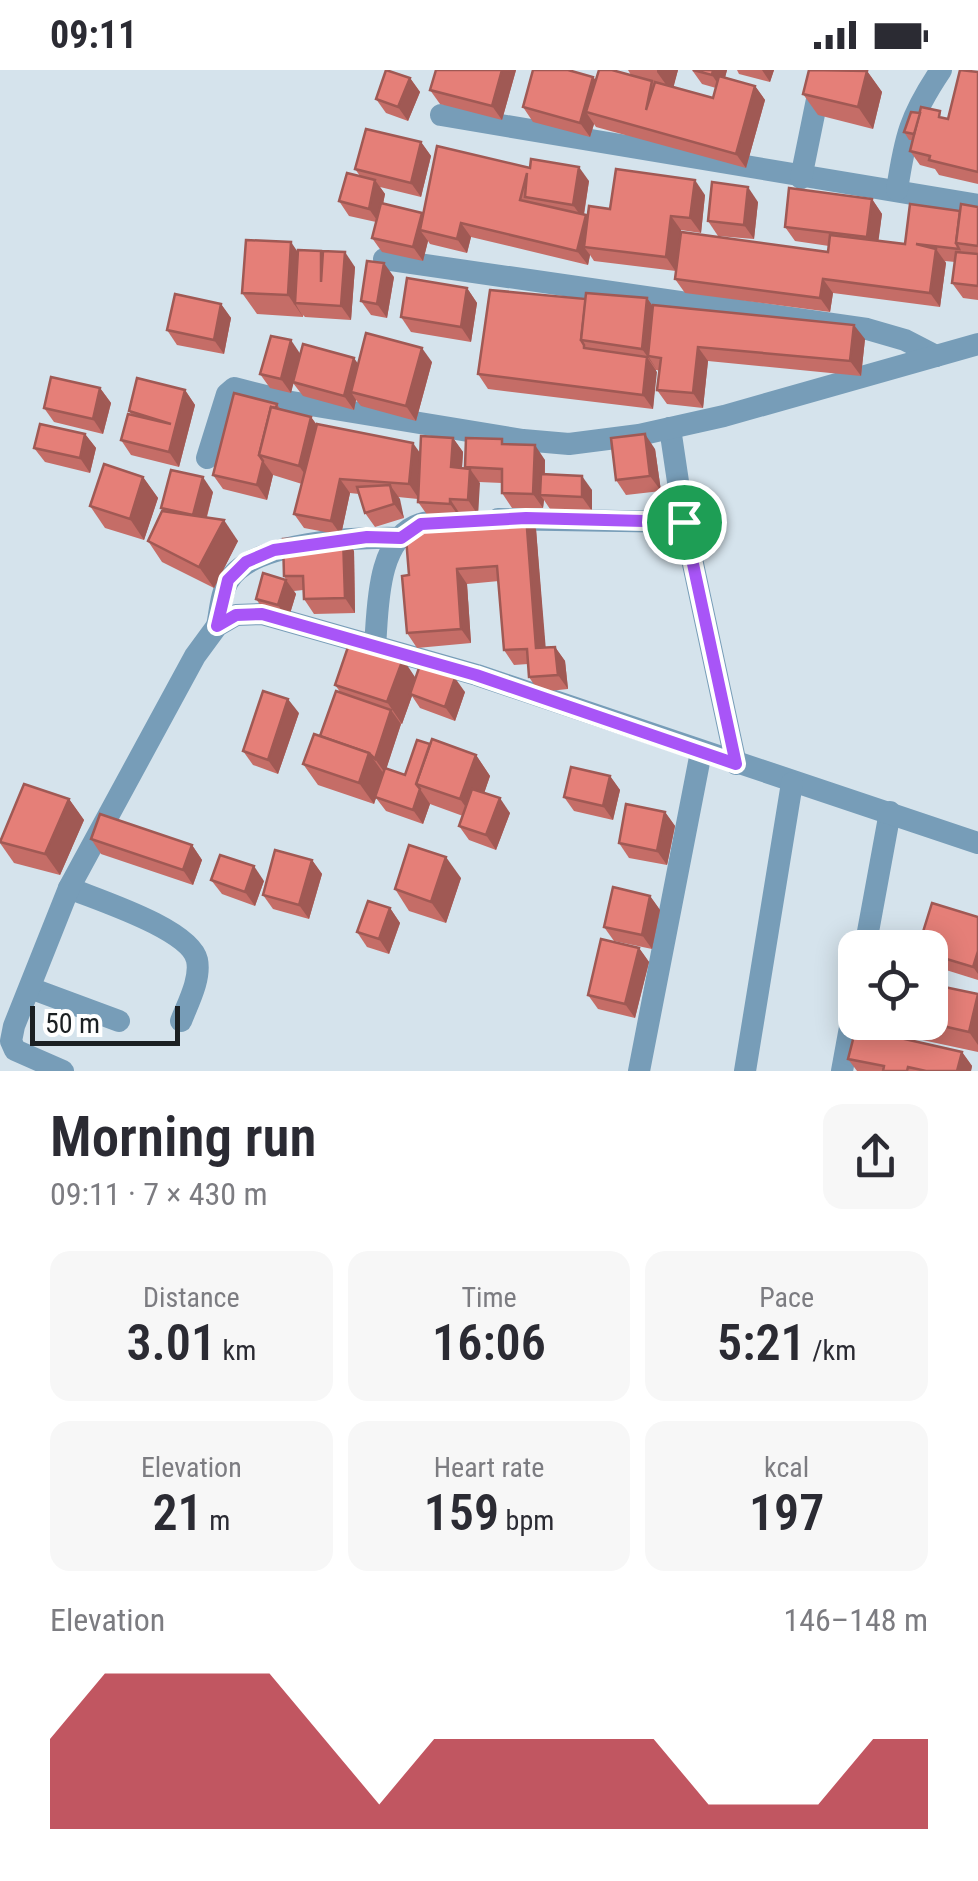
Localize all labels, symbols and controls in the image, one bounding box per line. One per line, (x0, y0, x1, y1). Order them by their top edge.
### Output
text: 09:11 (50, 13, 137, 57)
pin (642, 480, 727, 565)
icon: arrive (657, 495, 712, 550)
map controls (838, 930, 948, 1040)
button: locate (838, 930, 948, 1040)
scale bar (30, 1001, 180, 1046)
text: 50 m (45, 1007, 100, 1040)
button: share (823, 1104, 928, 1209)
text: Morning run (50, 1105, 316, 1169)
text: 09:11 · 7 × 430 m (50, 1175, 268, 1213)
text: Distance (143, 1281, 240, 1314)
text: Time (461, 1281, 517, 1314)
text: Pace (759, 1281, 814, 1314)
text: 3.01 (126, 1314, 216, 1372)
text: 16:06 (432, 1314, 546, 1372)
text: 5:21 (717, 1314, 806, 1372)
text: km (216, 1334, 256, 1367)
text: /km (806, 1334, 856, 1367)
text: Elevation (141, 1451, 242, 1484)
text: Heart rate (434, 1451, 544, 1484)
text: kcal (764, 1451, 809, 1484)
text: 21 (152, 1484, 203, 1542)
text: 159 (424, 1484, 499, 1542)
text: 197 (749, 1484, 824, 1542)
text: m (203, 1504, 230, 1537)
text: bpm (499, 1504, 554, 1537)
text: Elevation (50, 1601, 165, 1639)
text: 146–148 m (783, 1601, 928, 1639)

